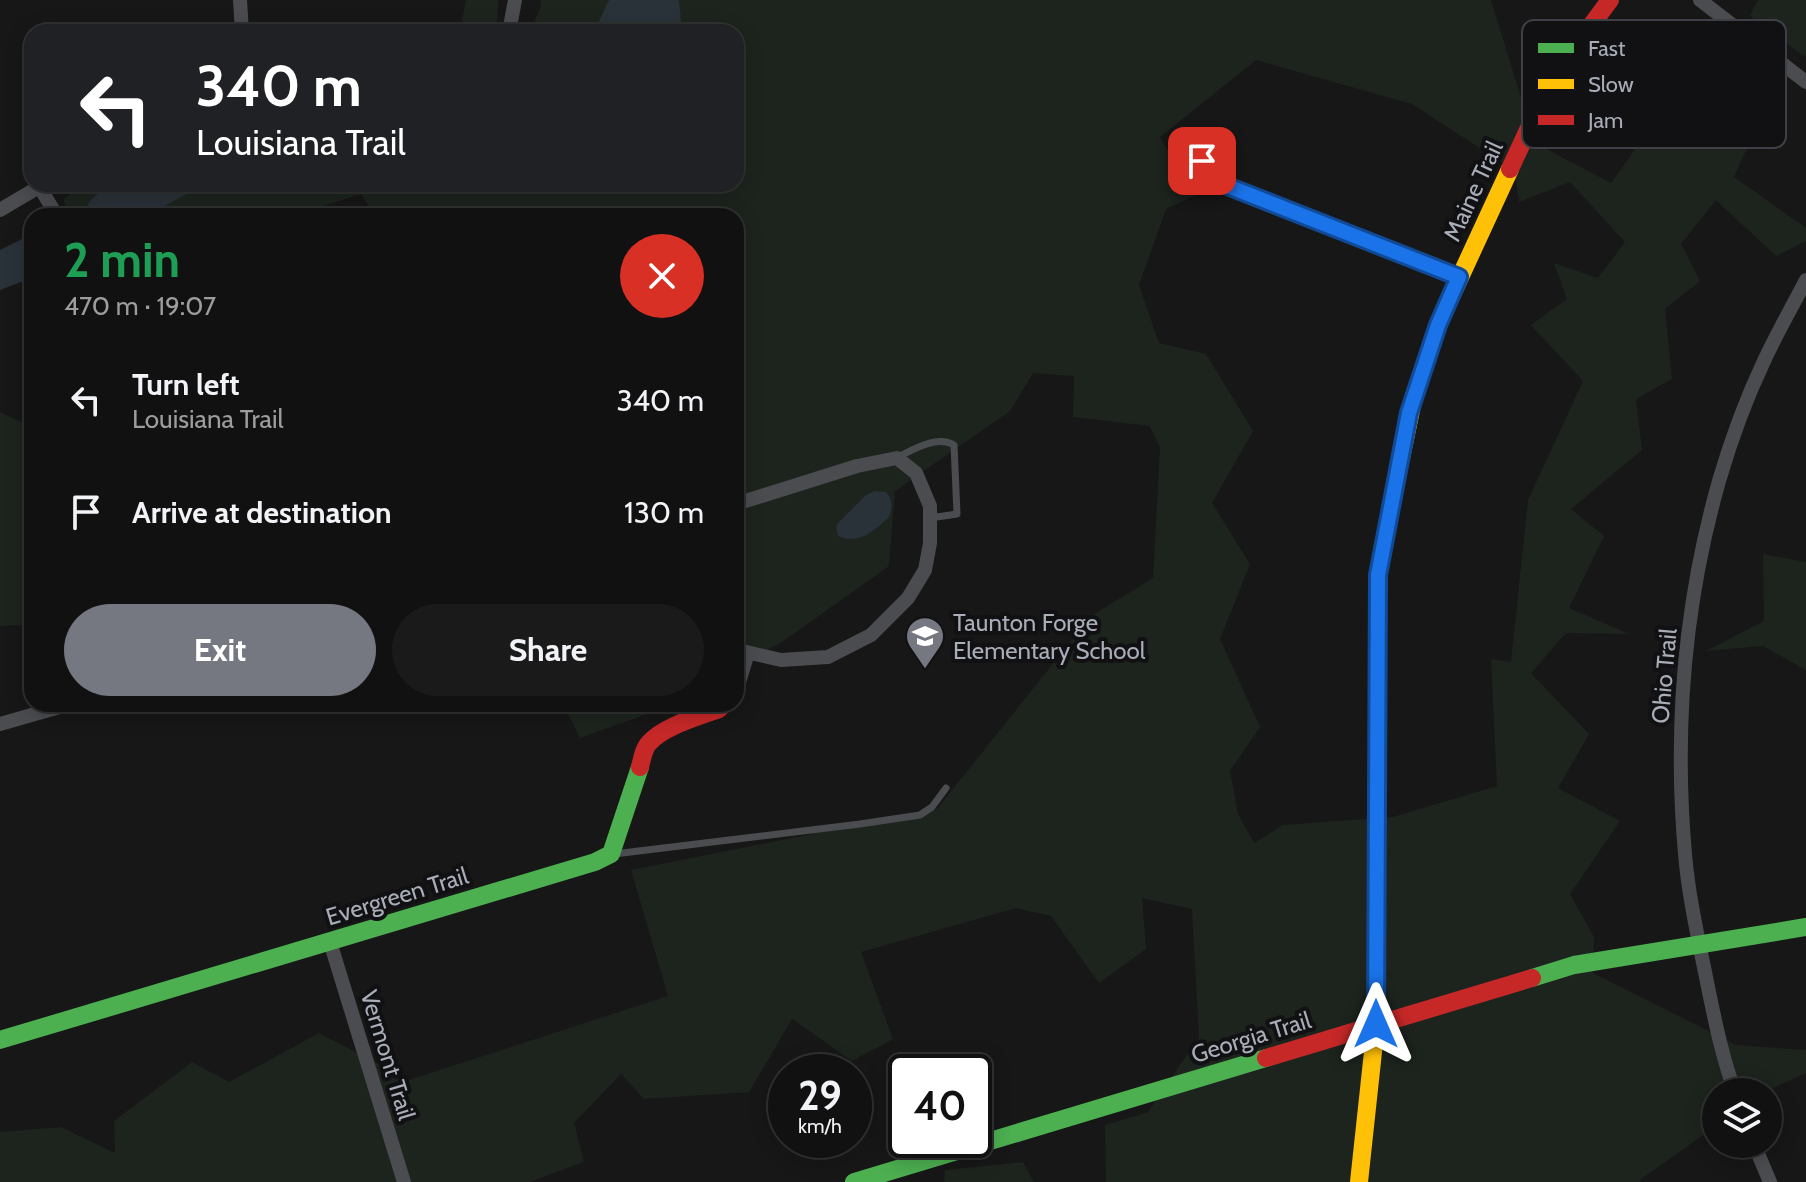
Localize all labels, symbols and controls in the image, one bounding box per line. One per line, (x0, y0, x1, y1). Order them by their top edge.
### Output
legend (1522, 20, 1786, 148)
text: Fast (1588, 35, 1626, 62)
text: 340 m (196, 52, 362, 120)
icon: left (64, 56, 168, 160)
text: Slow (1588, 71, 1634, 98)
text: Jam (1587, 107, 1623, 134)
text: Louisiana Trail (196, 120, 406, 164)
pin (1168, 127, 1236, 195)
street label: Maine Trail (1437, 136, 1509, 246)
icon: arrive (1180, 139, 1224, 183)
text: 2 min (64, 231, 180, 289)
button: close (620, 234, 704, 318)
text: 470 m · 19:07 (64, 290, 216, 322)
text: Turn left (132, 366, 240, 403)
icon: left (64, 378, 108, 422)
text: 340 m (616, 382, 704, 419)
text: Louisiana Trail (132, 403, 284, 435)
icon: arrive (64, 490, 108, 534)
text: Arrive at destination (132, 494, 392, 531)
text: 130 m (624, 494, 704, 531)
button: Exit (64, 604, 376, 696)
button: Share (392, 604, 704, 696)
place label: Taunton Forge Elementary School (953, 608, 1146, 665)
school or university icon: Taunton Forge Elementary School (904, 615, 946, 670)
street label: Ohio Trail (1645, 627, 1683, 725)
street label: Evergreen Trail (322, 861, 472, 931)
position arrow (1334, 982, 1418, 1066)
street label: Vermont Trail (354, 986, 422, 1124)
street label: Georgia Trail (1188, 1005, 1315, 1069)
speed limit sign: 40 (888, 1054, 992, 1158)
text: 29 (798, 1071, 842, 1120)
map controls (1702, 1078, 1782, 1158)
button: layers (1702, 1078, 1782, 1158)
text: km/h (798, 1114, 842, 1138)

